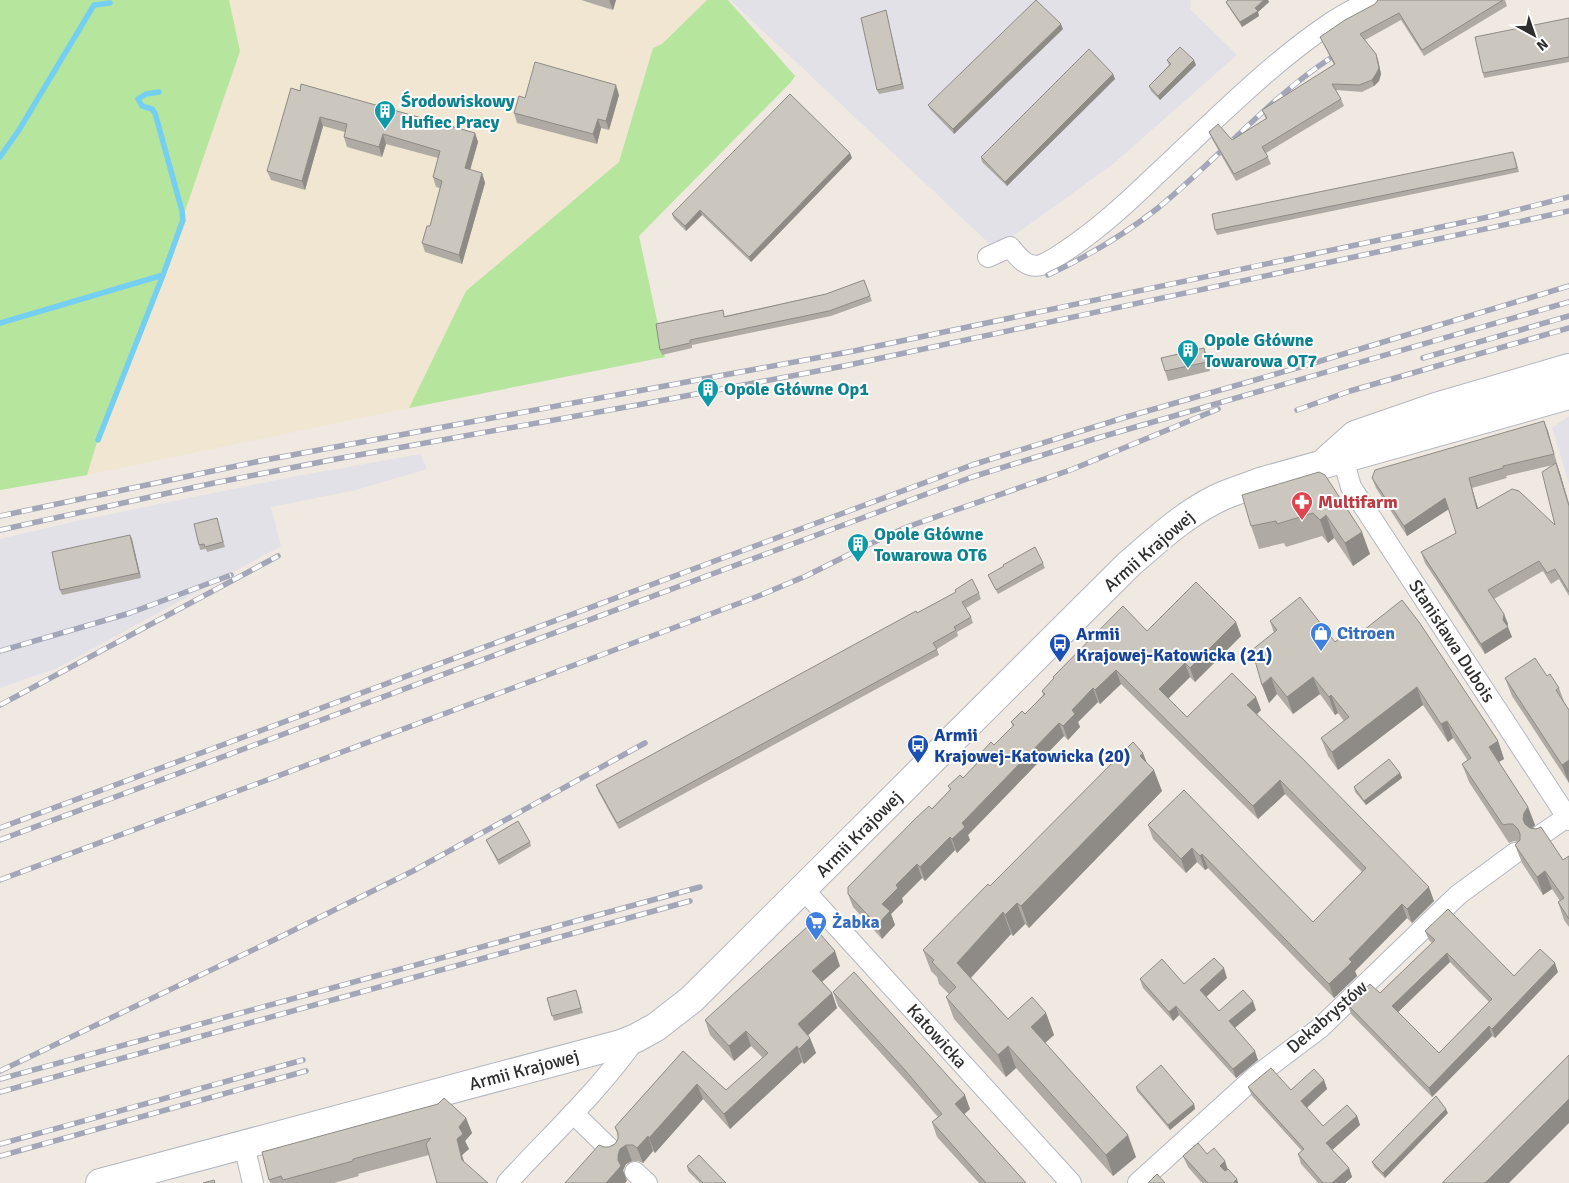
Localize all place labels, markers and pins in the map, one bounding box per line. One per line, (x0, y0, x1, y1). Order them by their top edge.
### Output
place label: Środowiskowy Hufiec Pracy (401, 90, 515, 133)
building icon: Środowiskowy Hufiec Pracy (373, 99, 397, 130)
place label: Opole Główne Towarowa OT7 (1204, 329, 1318, 372)
building icon: Opole Główne Towarowa OT7 (1176, 338, 1200, 369)
building icon: Opole Główne Op1 (696, 377, 720, 408)
place label: Opole Główne Op1 (724, 378, 869, 400)
pharmacy icon: Multifarm (1290, 490, 1314, 521)
place label: Multifarm (1318, 491, 1398, 513)
place label: Opole Główne Towarowa OT6 (874, 523, 988, 566)
building icon: Opole Główne Towarowa OT6 (846, 532, 870, 563)
shop icon: Citroen (1309, 621, 1333, 652)
place label: Citroen (1337, 622, 1395, 644)
place label: Armii Krajowej-Katowicka (21) (1076, 623, 1273, 666)
bus stop icon: Armii Krajowej-Katowicka (21) (1048, 632, 1072, 663)
place label: Armii Krajowej-Katowicka (20) (934, 724, 1131, 767)
bus stop icon: Armii Krajowej-Katowicka (20) (906, 733, 930, 764)
supermarket icon: Żabka (804, 910, 828, 941)
place label: Żabka (832, 911, 880, 933)

